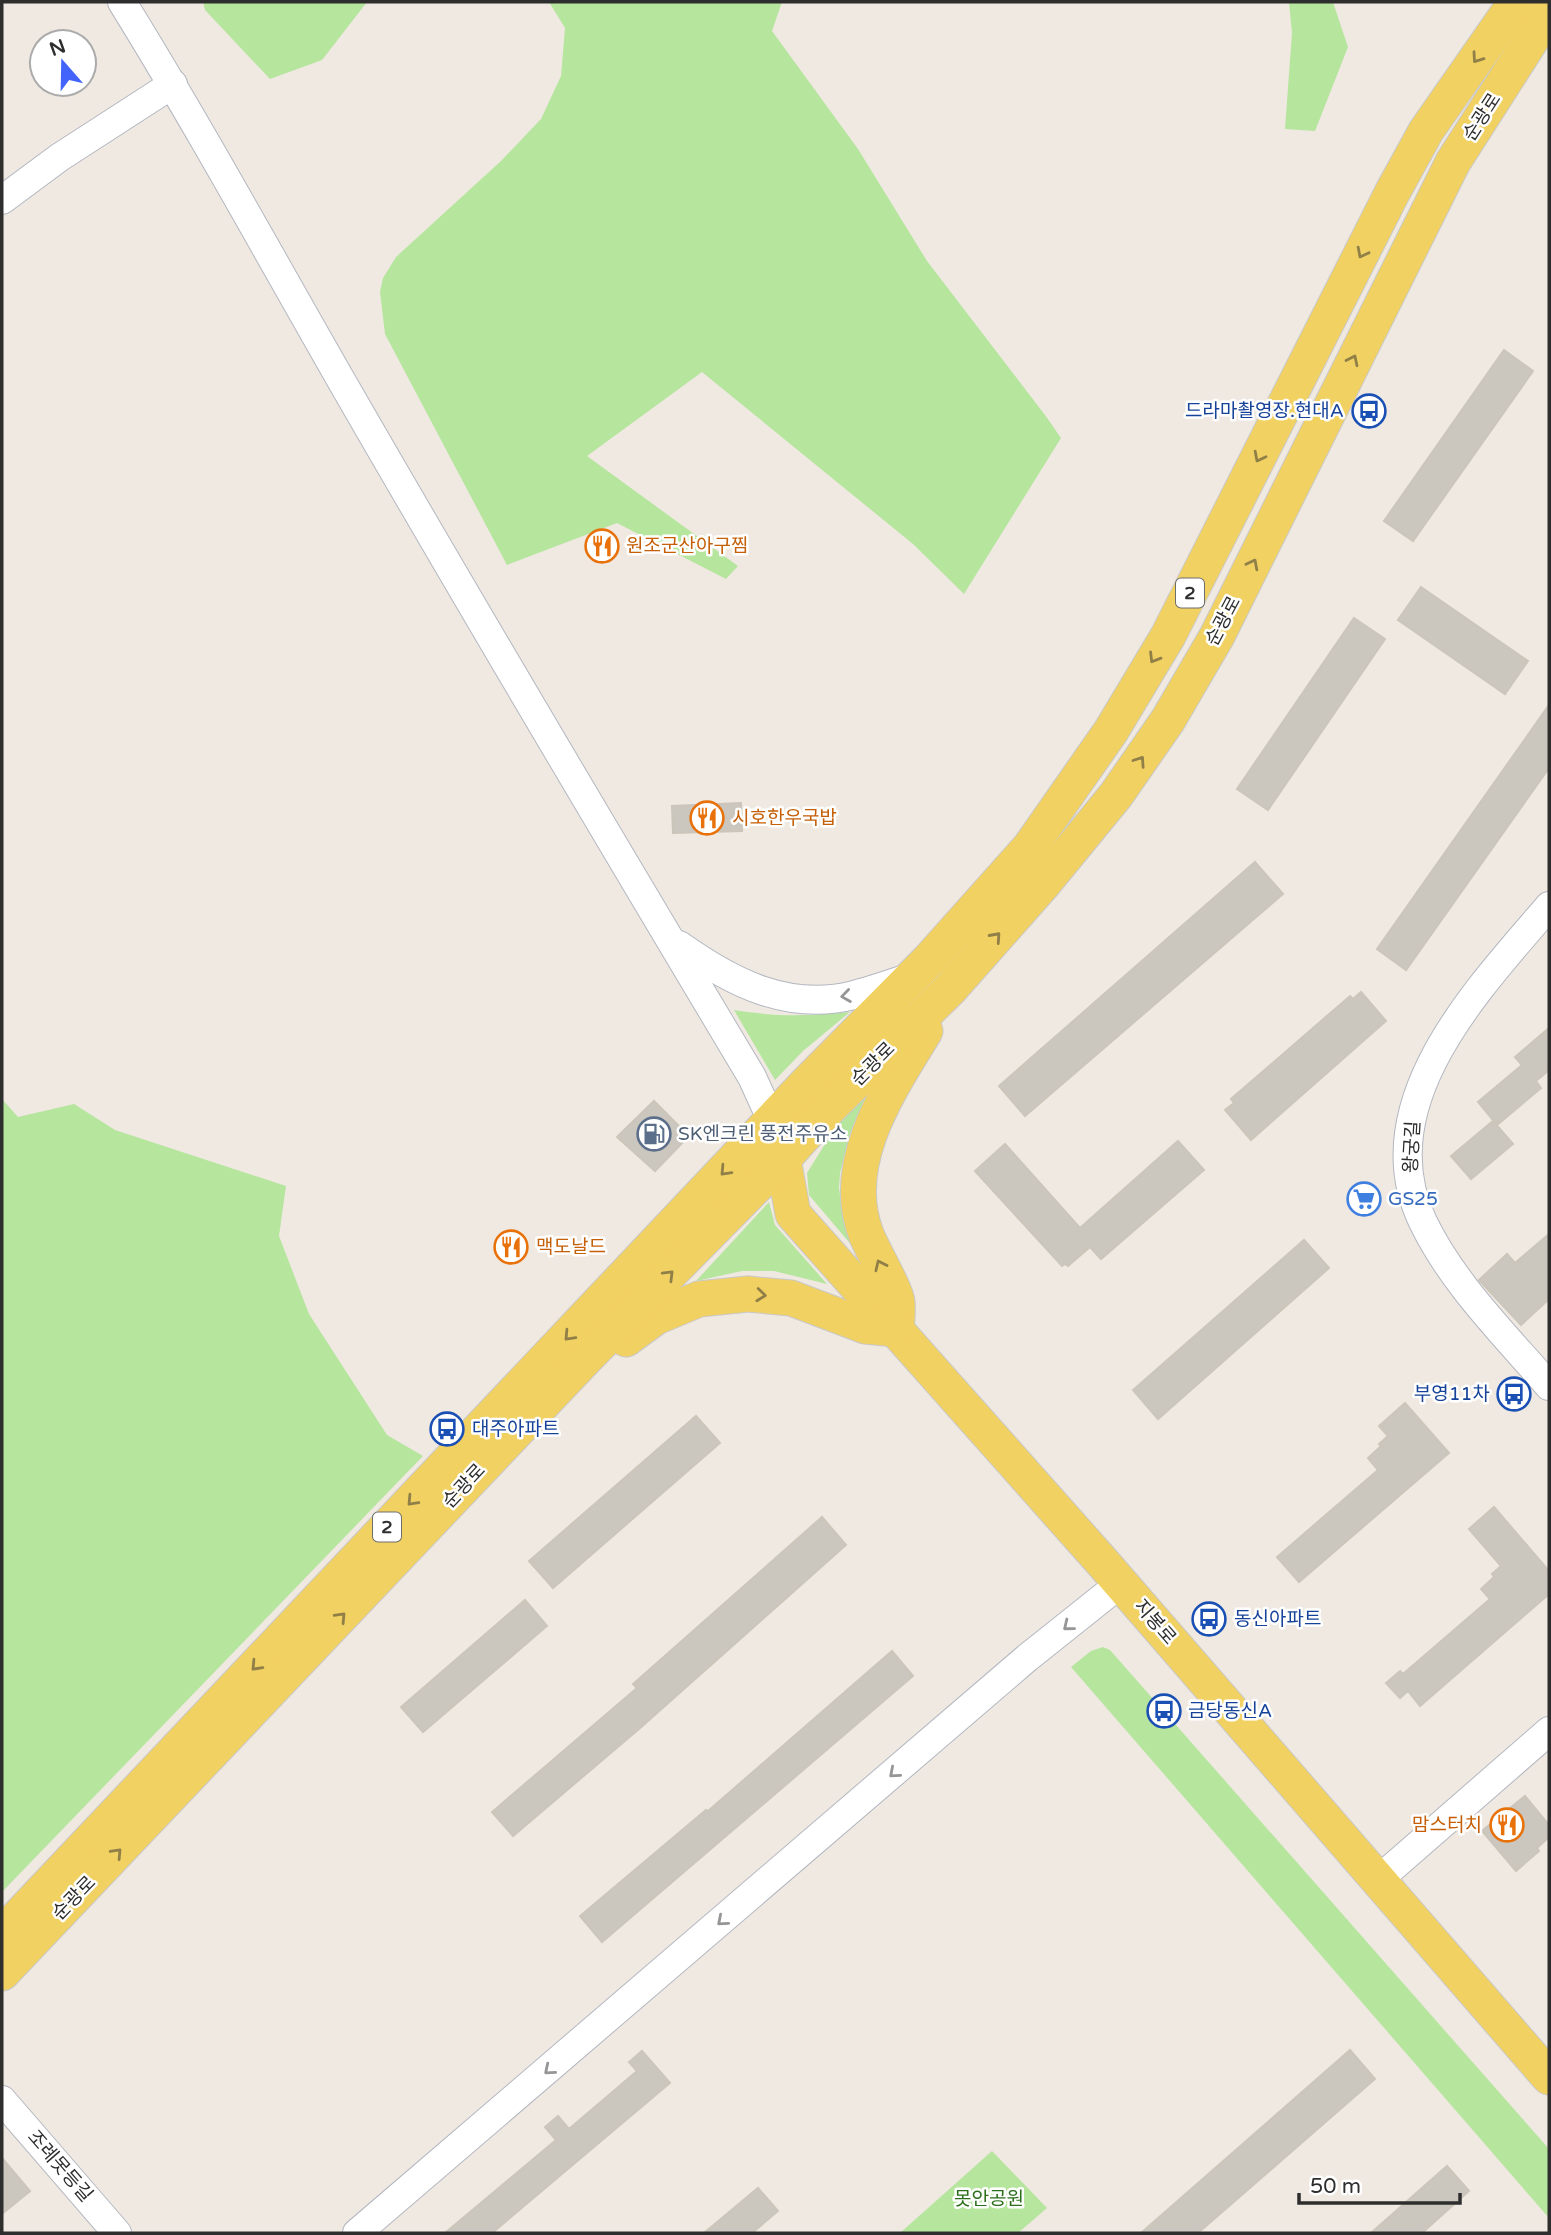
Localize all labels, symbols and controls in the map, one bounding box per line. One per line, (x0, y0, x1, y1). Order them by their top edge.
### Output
north arrow (28, 28, 98, 98)
text: N (47, 35, 68, 61)
one-way arrow (1473, 50, 1485, 63)
street label: 순광로 (1458, 89, 1506, 145)
one-way arrow (1356, 246, 1370, 259)
one-way arrow (1345, 355, 1359, 367)
bus stop icon: 드라마촬영장.현대A (1350, 392, 1388, 430)
place label: 드라마촬영장.현대A (1185, 400, 1344, 422)
one-way arrow (1254, 449, 1268, 462)
restaurant icon: 원조군산아구찜 (583, 527, 621, 565)
place label: 원조군산아구찜 (626, 535, 748, 557)
one-way arrow (1244, 559, 1258, 571)
road number: 2 (1176, 578, 1204, 608)
street label: 순광로 (1201, 593, 1245, 649)
one-way arrow (1150, 651, 1163, 664)
one-way arrow (1132, 756, 1144, 769)
restaurant icon: 시호한우국밥 (688, 799, 726, 837)
place label: 시호한우국밥 (732, 807, 837, 829)
one-way arrow (988, 932, 1000, 945)
one-way arrow (840, 988, 852, 1003)
street label: 순광로 (847, 1038, 899, 1090)
fuel station icon: SK엔크린 풍전주유소 (635, 1115, 673, 1153)
street label: 왕궁길 (1400, 1120, 1424, 1174)
place label: SK엔크린 풍전주유소 (678, 1123, 847, 1145)
one-way arrow (721, 1163, 733, 1176)
supermarket icon: GS25 (1345, 1180, 1383, 1218)
place label: GS25 (1388, 1188, 1438, 1210)
restaurant icon: 맥도날드 (492, 1228, 530, 1266)
place label: 맥도날드 (536, 1236, 606, 1258)
one-way arrow (874, 1260, 888, 1272)
one-way arrow (660, 1270, 673, 1283)
one-way arrow (756, 1287, 767, 1302)
one-way arrow (564, 1328, 577, 1341)
bus stop icon: 부영11차 (1495, 1375, 1533, 1413)
place label: 부영11차 (1414, 1383, 1490, 1405)
bus stop icon: 대주아파트 (428, 1410, 466, 1448)
place label: 대주아파트 (472, 1418, 559, 1440)
street label: 순광로 (438, 1459, 490, 1513)
one-way arrow (408, 1493, 420, 1506)
road number: 2 (373, 1512, 401, 1542)
street label: 지봉로 (1129, 1595, 1181, 1649)
bus stop icon: 동신아파트 (1190, 1600, 1228, 1638)
place label: 동신아파트 (1234, 1608, 1321, 1630)
one-way arrow (332, 1612, 345, 1625)
one-way arrow (1063, 1617, 1075, 1630)
one-way arrow (251, 1658, 264, 1671)
bus stop icon: 금당동신A (1145, 1692, 1183, 1730)
place label: 금당동신A (1188, 1700, 1272, 1722)
one-way arrow (889, 1765, 902, 1777)
restaurant icon: 맘스터치 (1488, 1806, 1526, 1844)
place label: 맘스터치 (1412, 1814, 1482, 1836)
one-way arrow (108, 1848, 121, 1861)
street label: 순광로 (48, 1871, 100, 1925)
one-way arrow (717, 1913, 730, 1925)
one-way arrow (545, 2062, 558, 2074)
street label: 조례못등길 (23, 2126, 97, 2206)
scale bar (1299, 2162, 1460, 2206)
text: 50 m (1310, 2174, 1361, 2199)
park label: 못안공원 (954, 2188, 1024, 2210)

